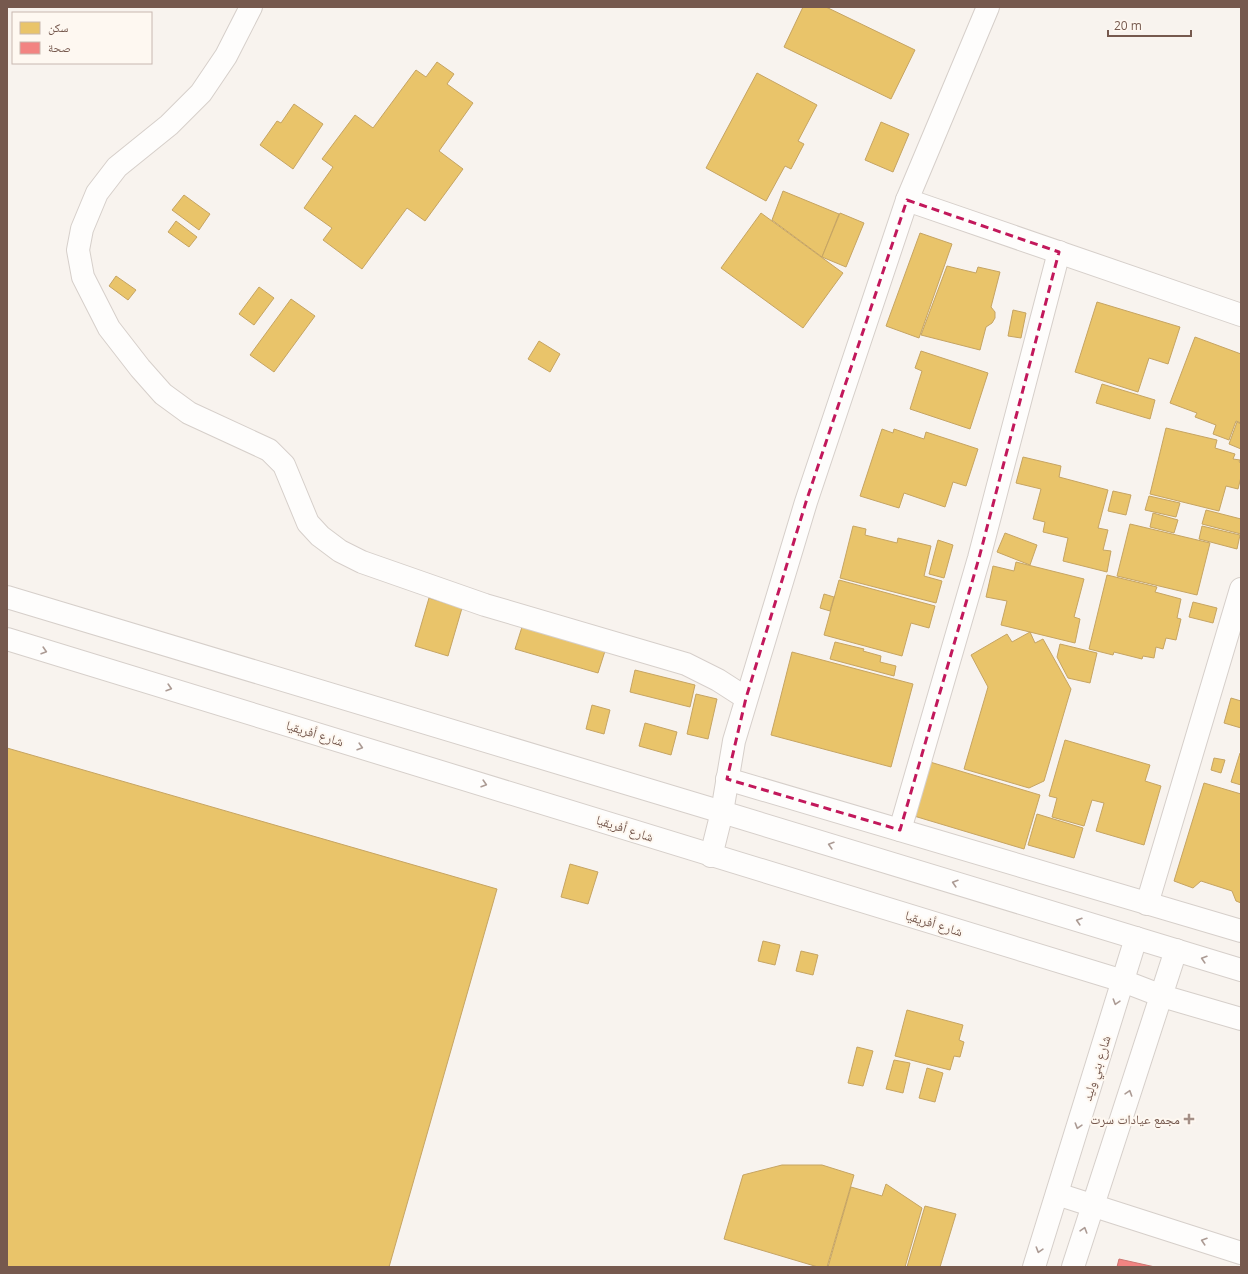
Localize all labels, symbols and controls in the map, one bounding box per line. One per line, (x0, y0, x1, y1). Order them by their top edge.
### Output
legend (12, 12, 152, 64)
scale bar (1108, 12, 1191, 38)
text: 20 m (1114, 17, 1142, 34)
text: سكن (48, 19, 69, 36)
text: صحة (48, 39, 71, 56)
one-way arrow (41, 646, 48, 655)
one-way arrow (165, 684, 172, 692)
street label: شارع أفريقيا (284, 716, 346, 751)
one-way arrow (356, 742, 363, 751)
one-way arrow (481, 780, 488, 788)
street label: شارع أفريقيا (594, 810, 656, 847)
one-way arrow (827, 841, 834, 850)
one-way arrow (952, 879, 959, 888)
street label: شارع أفريقيا (903, 906, 965, 941)
one-way arrow (1076, 917, 1083, 926)
one-way arrow (1200, 955, 1207, 964)
one-way arrow (1112, 998, 1121, 1005)
street label: شارع بني وليد (1078, 1033, 1117, 1104)
one-way arrow (1125, 1090, 1133, 1097)
place label: مجمع عيادات سرت (1090, 1110, 1180, 1129)
marker: مجمع عيادات سرت (1183, 1113, 1195, 1125)
one-way arrow (1074, 1122, 1083, 1129)
one-way arrow (1079, 1226, 1088, 1233)
one-way arrow (1201, 1237, 1208, 1246)
one-way arrow (1035, 1247, 1044, 1254)

